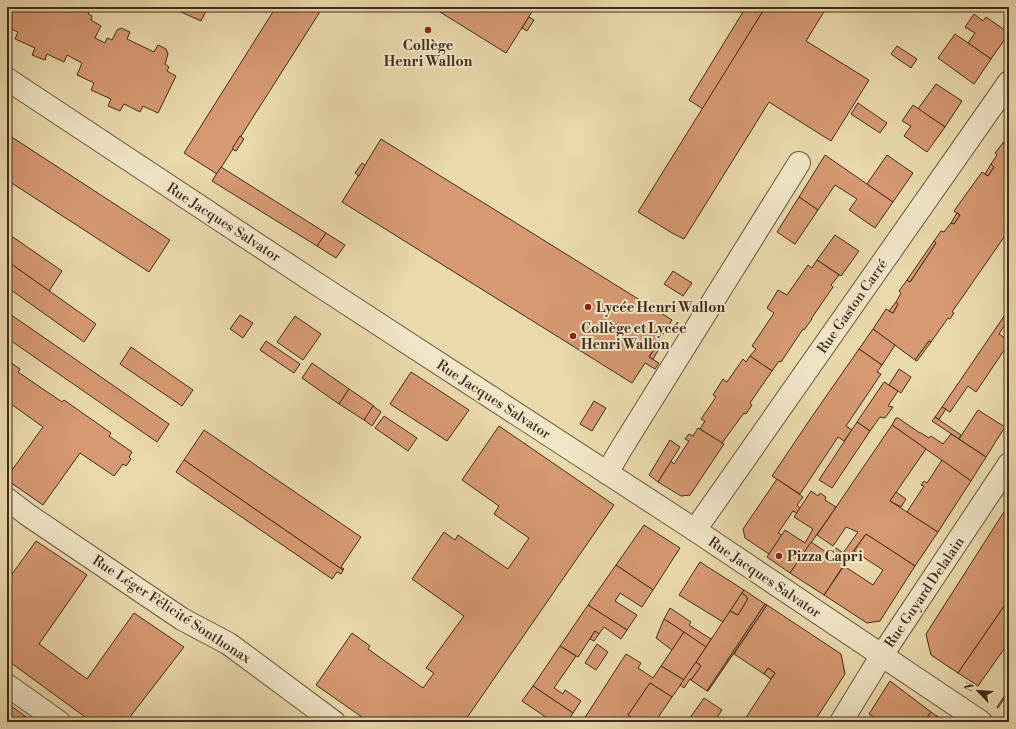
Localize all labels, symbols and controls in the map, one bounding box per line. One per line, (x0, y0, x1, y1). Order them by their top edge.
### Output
marker: Collège Henri Wallon (423, 25, 433, 35)
place label: Collège Henri Wallon (384, 37, 473, 71)
street label: Rue Jacques Salvator (163, 179, 284, 266)
street label: Rue Gaston Carré (814, 256, 892, 357)
place label: Lycée Henri Wallon (596, 299, 725, 317)
marker: Lycée Henri Wallon (583, 302, 593, 312)
place label: Collège et Lycée Henri Wallon (581, 320, 687, 354)
marker: Collège et Lycée Henri Wallon (568, 331, 578, 341)
street label: Rue Jacques Salvator (433, 356, 554, 443)
street label: Rue Jacques Salvator (704, 533, 824, 622)
street label: Rue Guyard Delalain (881, 533, 969, 651)
place label: Pizza Capri (787, 548, 863, 566)
marker: Pizza Capri (774, 551, 784, 561)
street label: Rue Léger Félicité Sonthonax (89, 552, 255, 668)
north arrow (958, 671, 998, 711)
text: N (962, 680, 978, 694)

